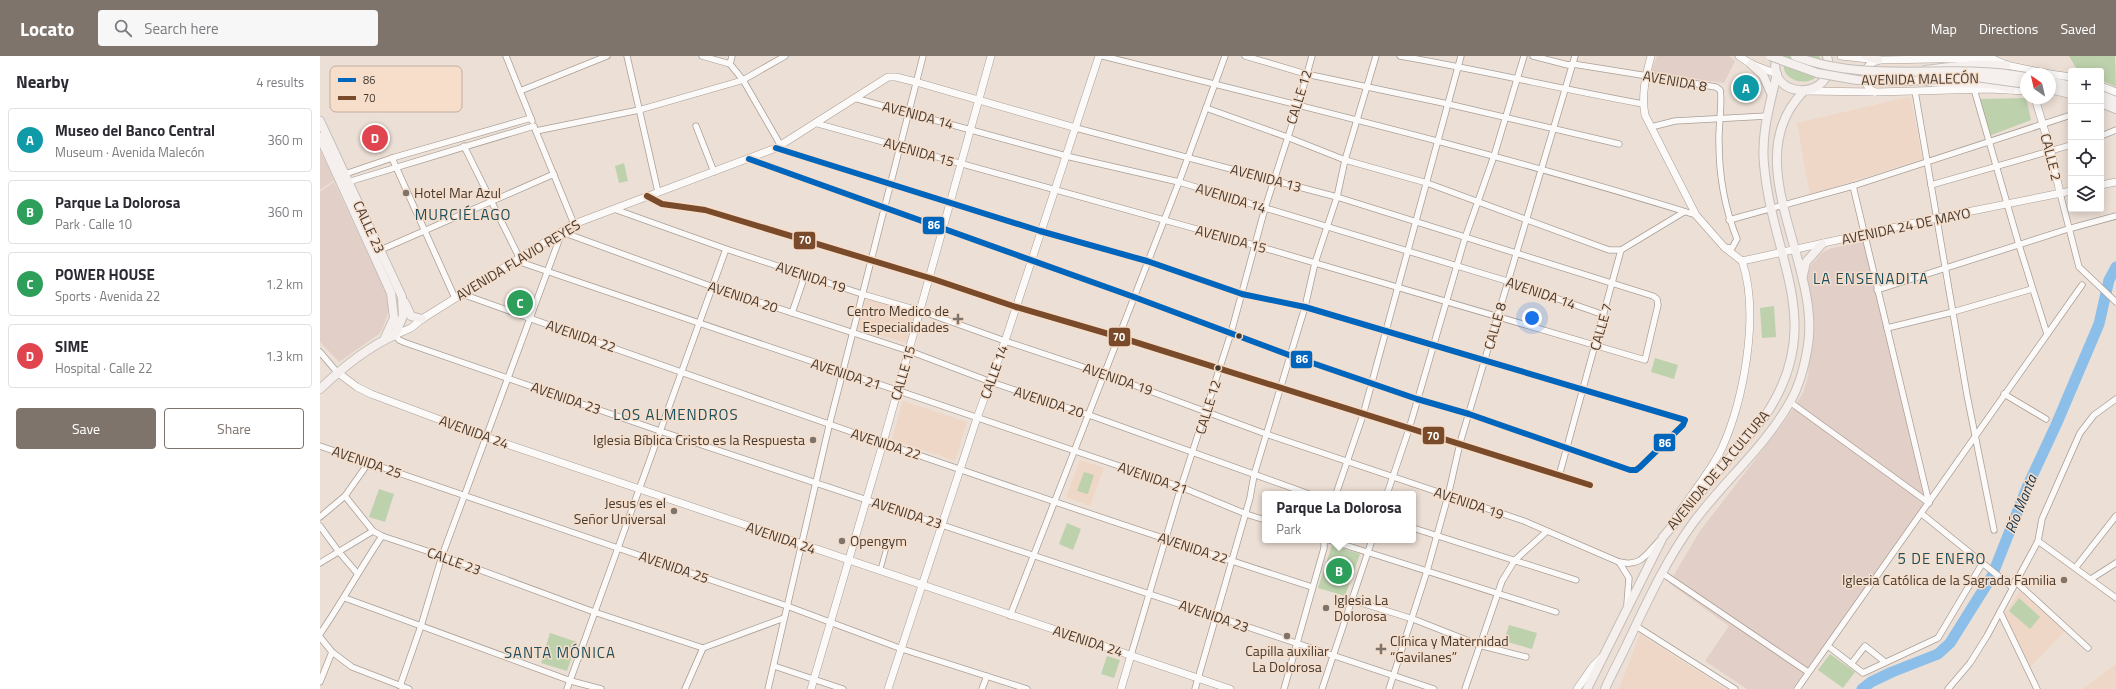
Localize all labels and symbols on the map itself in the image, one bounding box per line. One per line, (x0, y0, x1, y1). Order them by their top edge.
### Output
street label: AVENIDA 8 (1641, 65, 1709, 97)
legend (330, 66, 462, 112)
street label: CALLE 12 (1280, 67, 1317, 127)
street label: AVENIDA MALECÓN (1861, 67, 1979, 90)
north arrow (2020, 68, 2056, 104)
text: 86 (363, 72, 375, 88)
pin: A (1733, 73, 1759, 103)
text: 70 (363, 90, 375, 106)
street label: AVENIDA 14 (880, 95, 956, 134)
pin: D (362, 123, 388, 153)
street label: AVENIDA 15 (881, 131, 957, 172)
street label: CALLE 2 (2035, 131, 2067, 183)
street label: AVENIDA 13 (1228, 158, 1304, 197)
street label: AVENIDA 14 (1193, 177, 1269, 218)
place label: Hotel Mar Azul (414, 182, 501, 203)
marker: Hotel Mar Azul (401, 188, 411, 198)
street label: CALLE 23 (348, 197, 391, 257)
street label: AVENIDA 24 DE MAYO (1839, 202, 1972, 249)
district label: MURCIÉLAGO (415, 203, 511, 226)
street label: AVENIDA FLAVIO REYES (451, 214, 584, 305)
line badge: 86 (922, 216, 945, 235)
text: 86 (928, 217, 940, 233)
street label: AVENIDA 15 (1193, 219, 1269, 258)
line badge: 70 (793, 231, 816, 250)
text: 70 (799, 232, 811, 248)
street label: AVENIDA 19 (773, 255, 849, 298)
district label: LA ENSENADITA (1813, 267, 1929, 290)
street label: AVENIDA 14 (1503, 271, 1579, 314)
street label: AVENIDA 20 (705, 275, 781, 318)
pin: C (507, 288, 533, 318)
place label: Centro Medico de Especialidades (847, 300, 949, 337)
street label: CALLE 8 (1478, 300, 1511, 352)
street label: CALLE 7 (1584, 301, 1617, 353)
your location (1522, 308, 1542, 328)
marker: Centro Medico de Especialidades (952, 313, 964, 325)
street label: AVENIDA 22 (543, 314, 619, 357)
line badge: 70 (1108, 327, 1131, 347)
text: 70 (1113, 329, 1125, 345)
unlabelled marker (1234, 331, 1244, 341)
street label: CALLE 14 (974, 342, 1013, 402)
street label: CALLE 15 (885, 343, 920, 403)
line badge: 86 (1290, 350, 1313, 369)
text: 86 (1296, 351, 1308, 367)
street label: AVENIDA 21 (808, 352, 884, 395)
street label: AVENIDA 19 (1080, 357, 1156, 400)
unlabelled marker (1213, 363, 1223, 373)
street label: AVENIDA 23 (528, 376, 604, 419)
street label: CALLE 12 (1189, 377, 1226, 437)
street label: AVENIDA 20 (1011, 380, 1087, 423)
district label: LOS ALMENDROS (613, 403, 739, 426)
street label: AVENIDA DE LA CULTURA (1661, 405, 1774, 534)
street label: AVENIDA 24 (436, 409, 512, 454)
street label: AVENIDA 22 (848, 422, 924, 465)
line badge: 70 (1422, 426, 1445, 445)
text: 70 (1427, 428, 1439, 444)
place label: Iglesia Bíblica Cristo es la Respuesta (593, 429, 805, 450)
line badge: 86 (1653, 433, 1676, 452)
marker: Iglesia Bíblica Cristo es la Respuesta (808, 435, 818, 445)
text: 86 (1659, 435, 1671, 451)
street label: AVENIDA 25 (329, 440, 405, 483)
street label: AVENIDA 21 (1115, 456, 1191, 499)
water label: Río Manta (1998, 470, 2043, 536)
street label: AVENIDA 19 (1431, 481, 1507, 524)
street label: AVENIDA 23 (869, 491, 945, 534)
place label: Jesus es el Señor Universal (574, 492, 666, 529)
marker: Jesus es el Señor Universal (669, 506, 679, 516)
street label: AVENIDA 24 (743, 516, 819, 559)
street label: AVENIDA 22 (1155, 526, 1231, 569)
place label: Opengym (850, 530, 907, 551)
marker: Opengym (837, 536, 847, 546)
street label: CALLE 23 (424, 541, 484, 580)
street label: AVENIDA 25 (636, 545, 712, 588)
district label: 5 DE ENERO (1898, 547, 1986, 570)
pin: B (1326, 556, 1352, 586)
place label: Iglesia Católica de la Sagrada Familia (1842, 569, 2056, 590)
marker: Iglesia Católica de la Sagrada Familia (2059, 575, 2069, 585)
place label: Iglesia La Dolorosa (1334, 589, 1388, 626)
street label: AVENIDA 23 (1176, 594, 1252, 637)
marker: Iglesia La Dolorosa (1321, 603, 1331, 613)
street label: AVENIDA 24 (1050, 619, 1126, 662)
place label: Clínica y Maternidad “Gavilanes” (1390, 630, 1509, 667)
marker: Capilla auxiliar La Dolorosa (1282, 631, 1292, 641)
place label: Capilla auxiliar La Dolorosa (1245, 640, 1329, 677)
district label: SANTA MÓNICA (504, 641, 616, 664)
marker: Clínica y Maternidad “Gavilanes” (1375, 643, 1387, 655)

